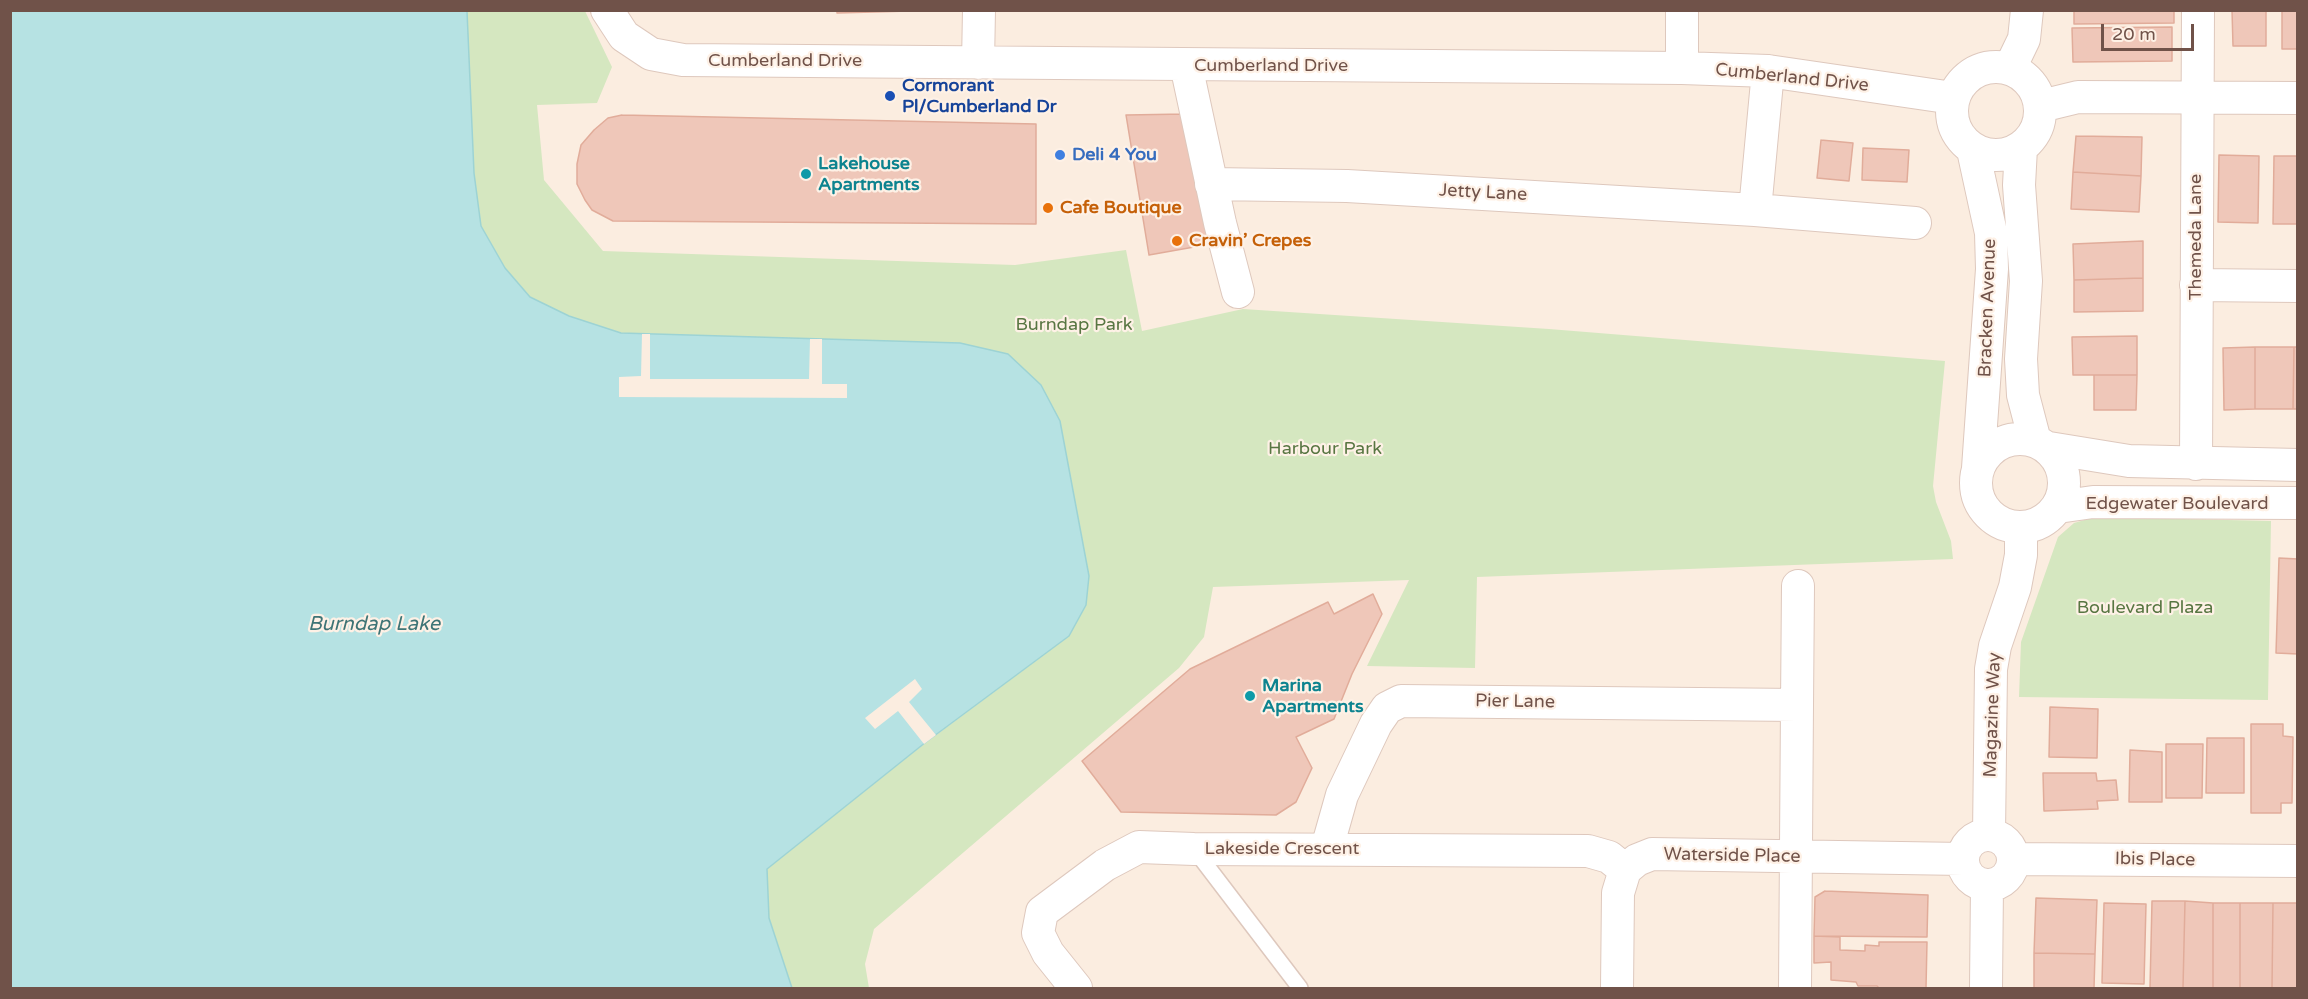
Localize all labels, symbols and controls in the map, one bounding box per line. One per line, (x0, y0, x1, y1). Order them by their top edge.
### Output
scale bar (2104, 12, 2197, 50)
text: 20 m (2112, 23, 2156, 45)
street label: Cumberland Drive (708, 50, 862, 72)
street label: Cumberland Drive (1194, 55, 1348, 77)
street label: Cumberland Drive (1714, 59, 1870, 97)
place label: Cormorant Pl/Cumberland Dr (902, 75, 1057, 118)
marker: Cormorant Pl/Cumberland Dr (883, 89, 897, 103)
place label: Deli 4 You (1072, 144, 1157, 166)
marker: Deli 4 You (1053, 148, 1067, 162)
place label: Lakehouse Apartments (818, 153, 920, 195)
marker: Lakehouse Apartments (799, 167, 813, 181)
street label: Themeda Lane (2185, 174, 2207, 300)
street label: Jetty Lane (1438, 180, 1528, 206)
place label: Cafe Boutique (1060, 197, 1182, 219)
marker: Cafe Boutique (1041, 201, 1055, 215)
place label: Cravin’ Crepes (1189, 230, 1311, 252)
marker: Cravin’ Crepes (1170, 234, 1184, 248)
street label: Bracken Avenue (1975, 238, 2001, 378)
park label: Burndap Park (1015, 314, 1133, 336)
park label: Harbour Park (1268, 438, 1382, 460)
street label: Edgewater Boulevard (2085, 493, 2269, 515)
park label: Boulevard Plaza (2077, 597, 2213, 619)
water label: Burndap Lake (308, 613, 440, 637)
street label: Magazine Way (1980, 652, 2006, 778)
place label: Marina Apartments (1262, 675, 1364, 718)
marker: Marina Apartments (1243, 689, 1257, 703)
street label: Pier Lane (1475, 691, 1555, 713)
street label: Lakeside Crescent (1205, 838, 1359, 860)
street label: Waterside Place (1663, 844, 1801, 868)
street label: Ibis Place (2115, 849, 2195, 871)

